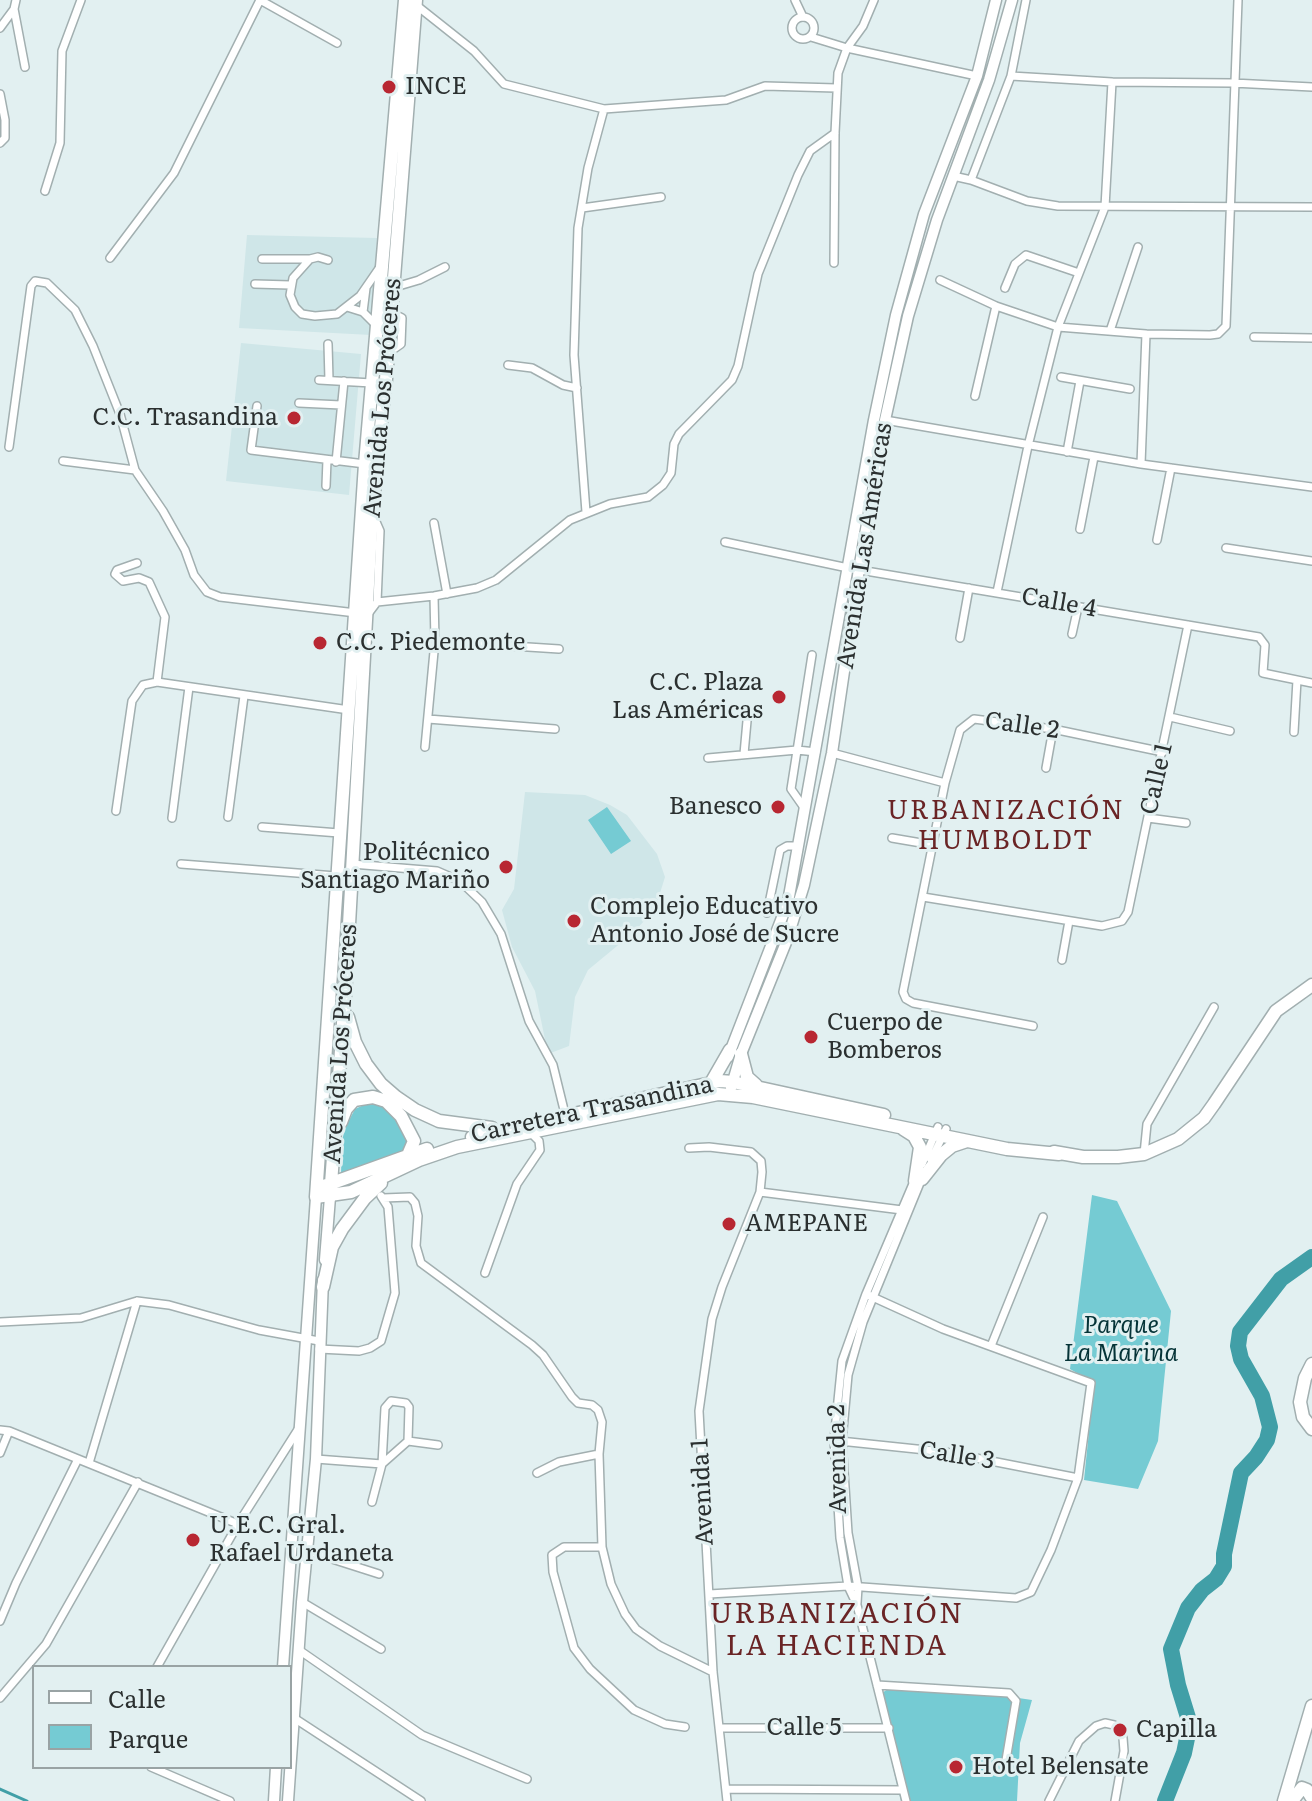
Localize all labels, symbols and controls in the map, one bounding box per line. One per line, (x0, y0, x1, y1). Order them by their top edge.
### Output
place label: INCE (405, 73, 467, 101)
marker: INCE (380, 78, 398, 96)
street label: Avenida Los Próceres (358, 277, 408, 519)
place label: C.C. Trasandina (92, 404, 278, 432)
marker: C.C. Trasandina (285, 409, 303, 427)
street label: Avenida Las Américas (831, 421, 899, 671)
street label: Calle 4 (1019, 582, 1099, 624)
place label: C.C. Piedemonte (336, 629, 525, 657)
marker: C.C. Piedemonte (311, 634, 329, 652)
place label: C.C. Plaza Las Américas (612, 669, 763, 725)
marker: C.C. Plaza Las Américas (770, 688, 788, 706)
street label: Calle 2 (983, 707, 1061, 745)
street label: Calle 1 (1135, 741, 1179, 817)
place label: Banesco (669, 793, 762, 821)
district label: URBANIZACIÓN HUMBOLDT (887, 795, 1125, 856)
marker: Banesco (769, 798, 787, 816)
place label: Politécnico Santiago Mariño (300, 839, 490, 895)
marker: Politécnico Santiago Mariño (497, 858, 515, 876)
place label: Complejo Educativo Antonio José de Sucre (590, 893, 839, 949)
marker: Complejo Educativo Antonio José de Sucre (565, 912, 583, 930)
street label: Avenida Los Próceres (318, 923, 364, 1165)
place label: Cuerpo de Bomberos (827, 1009, 943, 1065)
marker: Cuerpo de Bomberos (802, 1028, 820, 1046)
street label: Carretera Trasandina (468, 1070, 716, 1150)
place label: AMEPANE (745, 1210, 868, 1238)
marker: AMEPANE (720, 1215, 738, 1233)
park label: Parque La Marina (1064, 1312, 1178, 1368)
street label: Avenida 2 (823, 1404, 853, 1514)
street label: Calle 3 (917, 1436, 997, 1476)
street label: Avenida 1 (686, 1438, 720, 1546)
place label: U.E.C. Gral. Rafael Urdaneta (209, 1512, 393, 1568)
marker: U.E.C. Gral. Rafael Urdaneta (184, 1531, 202, 1549)
district label: URBANIZACIÓN LA HACIENDA (710, 1598, 964, 1664)
legend (32, 1665, 292, 1769)
text: Calle (108, 1680, 166, 1715)
street label: Calle 5 (767, 1714, 841, 1742)
place label: Capilla (1136, 1716, 1217, 1744)
text: Parque (108, 1720, 188, 1755)
marker: Capilla (1111, 1721, 1129, 1739)
place label: Hotel Belensate (972, 1753, 1149, 1781)
marker: Hotel Belensate (947, 1758, 965, 1776)

